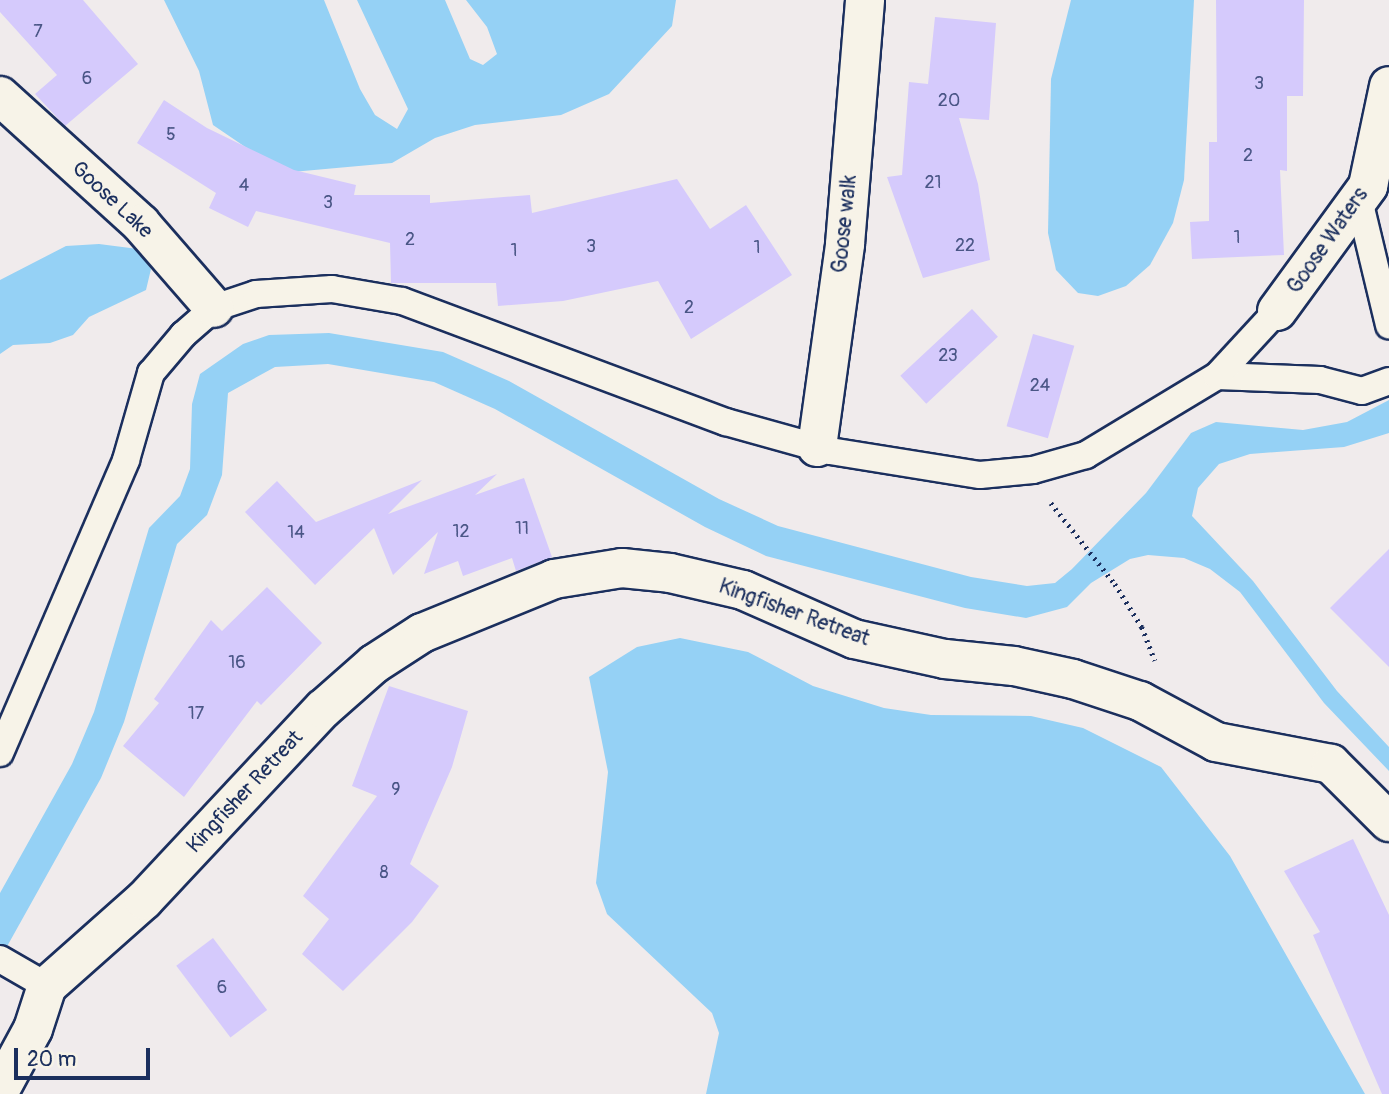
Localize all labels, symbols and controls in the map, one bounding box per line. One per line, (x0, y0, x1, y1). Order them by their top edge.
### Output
house number: 7 (33, 21, 43, 43)
house number: 6 (82, 68, 92, 90)
house number: 3 (1254, 73, 1264, 95)
house number: 20 (938, 90, 960, 112)
house number: 5 (166, 124, 176, 146)
house number: 2 (1243, 145, 1253, 167)
street label: Goose Lake (66, 156, 158, 244)
house number: 21 (924, 172, 942, 194)
street label: Goose walk (827, 174, 863, 274)
house number: 4 (239, 175, 249, 197)
street label: Goose Waters (1282, 183, 1374, 299)
house number: 3 (323, 192, 333, 214)
house number: 1 (1233, 227, 1241, 249)
house number: 2 (405, 229, 415, 251)
house number: 22 (955, 235, 975, 257)
house number: 3 (586, 236, 596, 258)
house number: 1 (753, 237, 761, 259)
house number: 1 (510, 240, 518, 262)
house number: 2 (684, 297, 694, 319)
house number: 23 (938, 345, 958, 367)
house number: 24 (1030, 375, 1050, 397)
house number: 11 (515, 518, 529, 540)
house number: 12 (452, 521, 470, 543)
house number: 14 (287, 522, 305, 544)
street label: Kingfisher Retreat (715, 574, 873, 652)
house number: 16 (228, 652, 246, 674)
house number: 17 (188, 703, 204, 725)
street label: Kingfisher Retreat (182, 725, 308, 859)
house number: 9 (391, 779, 401, 801)
house number: 8 (379, 862, 389, 884)
house number: 6 (217, 977, 227, 999)
scale bar (18, 1034, 154, 1078)
text: 20 m (27, 1046, 76, 1073)

